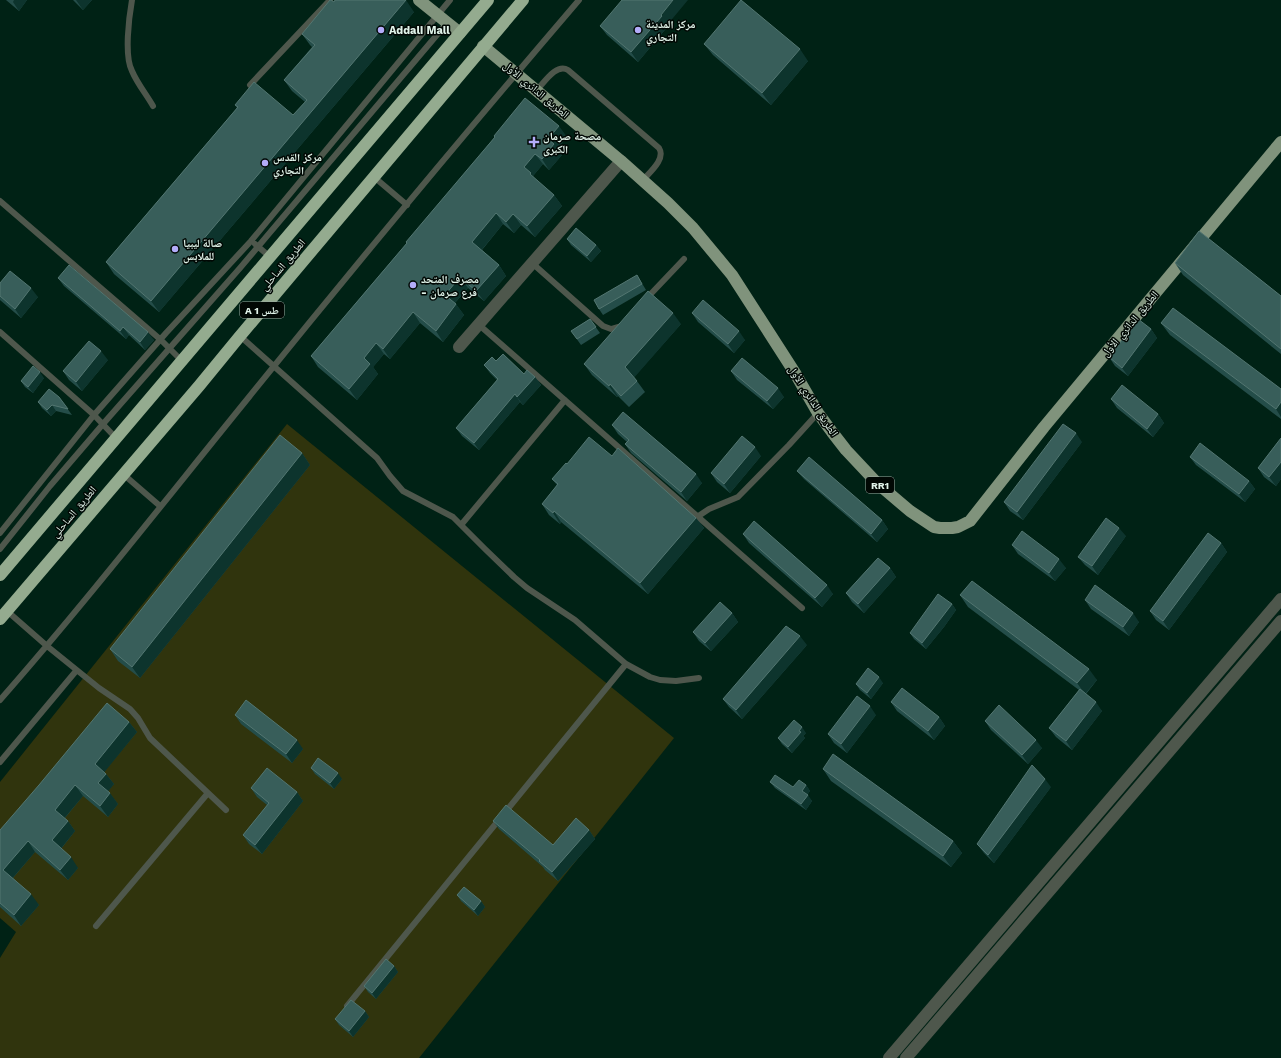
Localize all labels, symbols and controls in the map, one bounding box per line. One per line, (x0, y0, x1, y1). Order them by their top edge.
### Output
place label: مركز المدينة التجاري (646, 18, 695, 45)
place label: Addali Mall (389, 24, 450, 37)
marker: Addali Mall (376, 25, 386, 35)
marker: مركز المدينة التجاري (633, 25, 643, 35)
street label: الطريق الدائري الأول (499, 59, 571, 123)
place label: مصحة صرمان الكبرى (543, 130, 601, 157)
marker: مصحة صرمان الكبرى (528, 136, 540, 148)
place label: مركز القدس التجاري (273, 151, 322, 178)
marker: مركز القدس التجاري (260, 158, 270, 168)
place label: صالة ليبيا للملابس (183, 237, 223, 264)
street label: الطريق الساحلي (258, 237, 310, 295)
marker: صالة ليبيا للملابس (170, 244, 180, 254)
place label: مصرف المتحد - فرع صرمان (421, 273, 479, 300)
marker: مصرف المتحد - فرع صرمان (408, 280, 418, 290)
street label: الطريق الدائري الأول (1099, 289, 1163, 361)
road number: A 1 طس (240, 302, 284, 318)
street label: الطريق الدائري الأول (784, 363, 841, 440)
road number: RR1 (866, 477, 894, 493)
street label: الطريق الساحلي (49, 484, 101, 542)

